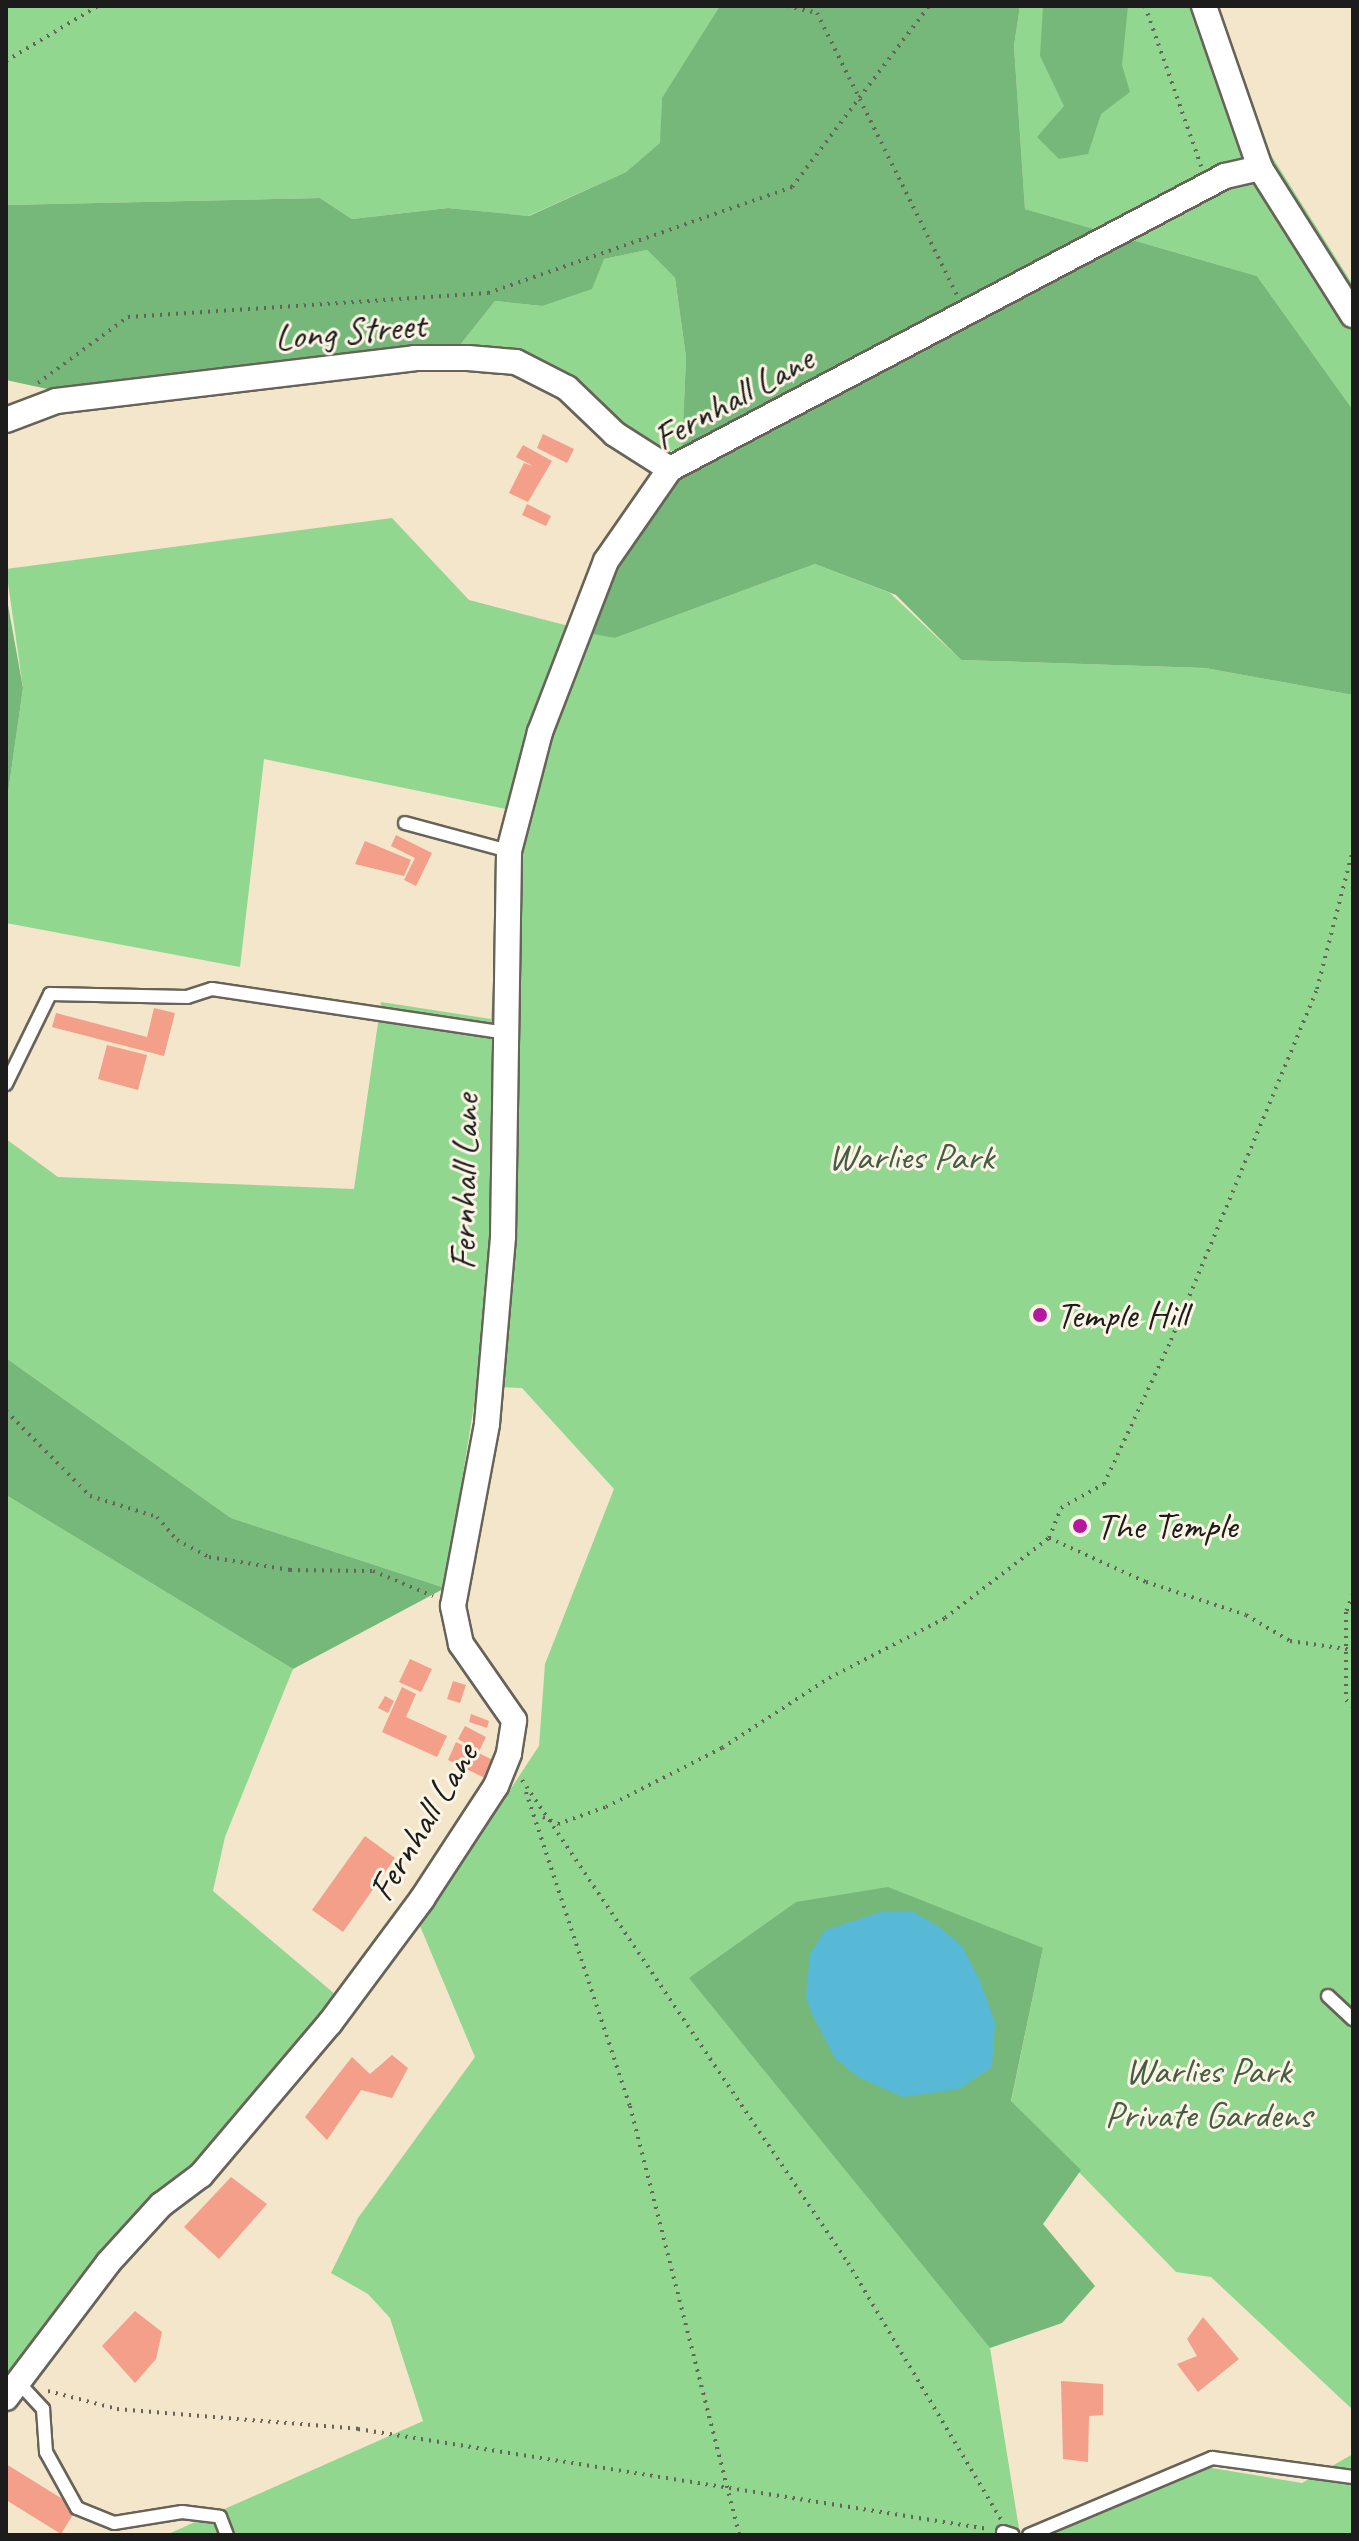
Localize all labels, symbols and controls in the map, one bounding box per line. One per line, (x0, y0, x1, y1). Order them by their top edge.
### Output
street label: Long Street (272, 302, 428, 360)
street label: Fernhall Lane (645, 335, 821, 461)
street label: Fernhall Lane (440, 1093, 488, 1271)
park label: Warlies Park (828, 1134, 994, 1180)
place label: Temple Hill (1056, 1292, 1188, 1338)
marker: Temple Hill (1031, 1306, 1049, 1324)
place label: The Temple (1096, 1503, 1234, 1549)
marker: The Temple (1071, 1517, 1089, 1535)
street label: Fernhall Lane (358, 1735, 488, 1909)
park label: Warlies Park Private Gardens (1105, 2048, 1311, 2138)

